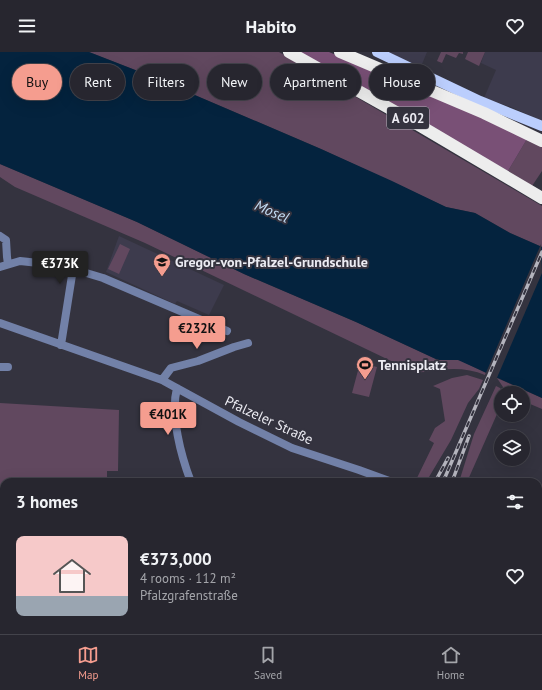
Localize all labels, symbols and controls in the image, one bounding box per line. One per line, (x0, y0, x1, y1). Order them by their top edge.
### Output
icon: menu (16, 15, 38, 37)
text: Habito (246, 15, 297, 38)
icon: heart (504, 15, 526, 37)
chip: Buy (12, 64, 62, 100)
chip: Rent (70, 64, 125, 100)
chip: Filters (133, 64, 199, 100)
chip: New (207, 64, 262, 100)
chip: Apartment (270, 64, 361, 100)
chip: House (369, 64, 435, 100)
road number: A 602 (387, 107, 429, 129)
water label: Mosel (252, 195, 292, 227)
pin: €373K (32, 251, 88, 285)
school or university icon: Gregor-von-Pfalzel-Grundschule (152, 252, 172, 277)
place label: Gregor-von-Pfalzel-Grundschule (175, 253, 368, 271)
text: €373K (41, 255, 79, 272)
pin: €232K (169, 316, 225, 350)
text: €232K (178, 320, 216, 337)
sports icon: Tennisplatz (355, 355, 375, 380)
place label: Tennisplatz (378, 356, 446, 374)
map controls (494, 386, 530, 466)
button: locate (494, 386, 530, 422)
street label: Pfalzeler Straße (222, 392, 316, 448)
pin: €401K (140, 402, 196, 436)
text: €401K (149, 406, 187, 423)
button: layers (494, 430, 530, 466)
text: 3 homes (16, 491, 78, 513)
icon: filters (504, 491, 526, 513)
text: €373,000 (140, 548, 212, 570)
icon: home (48, 552, 96, 600)
icon: heart (504, 565, 526, 587)
text: 4 rooms · 112 m² (140, 570, 236, 587)
text: Pfalzgrafenstraße (140, 587, 238, 604)
tab: Map (77, 644, 99, 682)
tab: Saved (254, 644, 282, 682)
tab: Home (437, 644, 465, 682)

